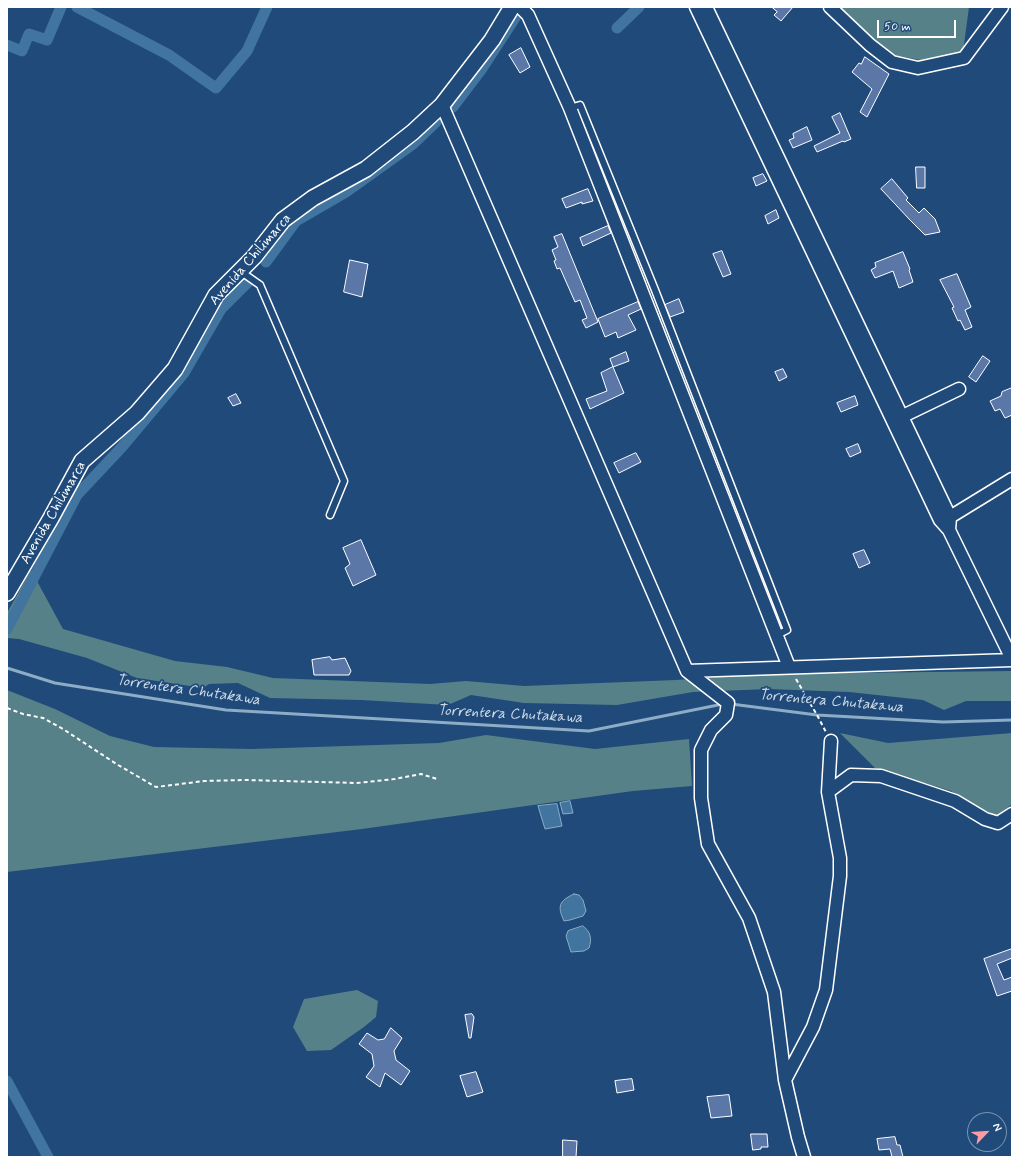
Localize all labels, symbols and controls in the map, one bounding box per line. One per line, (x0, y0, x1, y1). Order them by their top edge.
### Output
scale bar (879, 12, 958, 38)
text: 50 m (884, 19, 911, 35)
street label: Avenida Chilimarca (207, 211, 295, 309)
street label: Avenida Chilimarca (18, 459, 90, 567)
water label: Torrentera Chutakawa (115, 672, 261, 710)
water label: Torrentera Chutakawa (758, 687, 904, 717)
water label: Torrentera Chutakawa (437, 702, 583, 728)
north arrow (967, 1112, 1007, 1152)
text: N (989, 1121, 1005, 1134)

